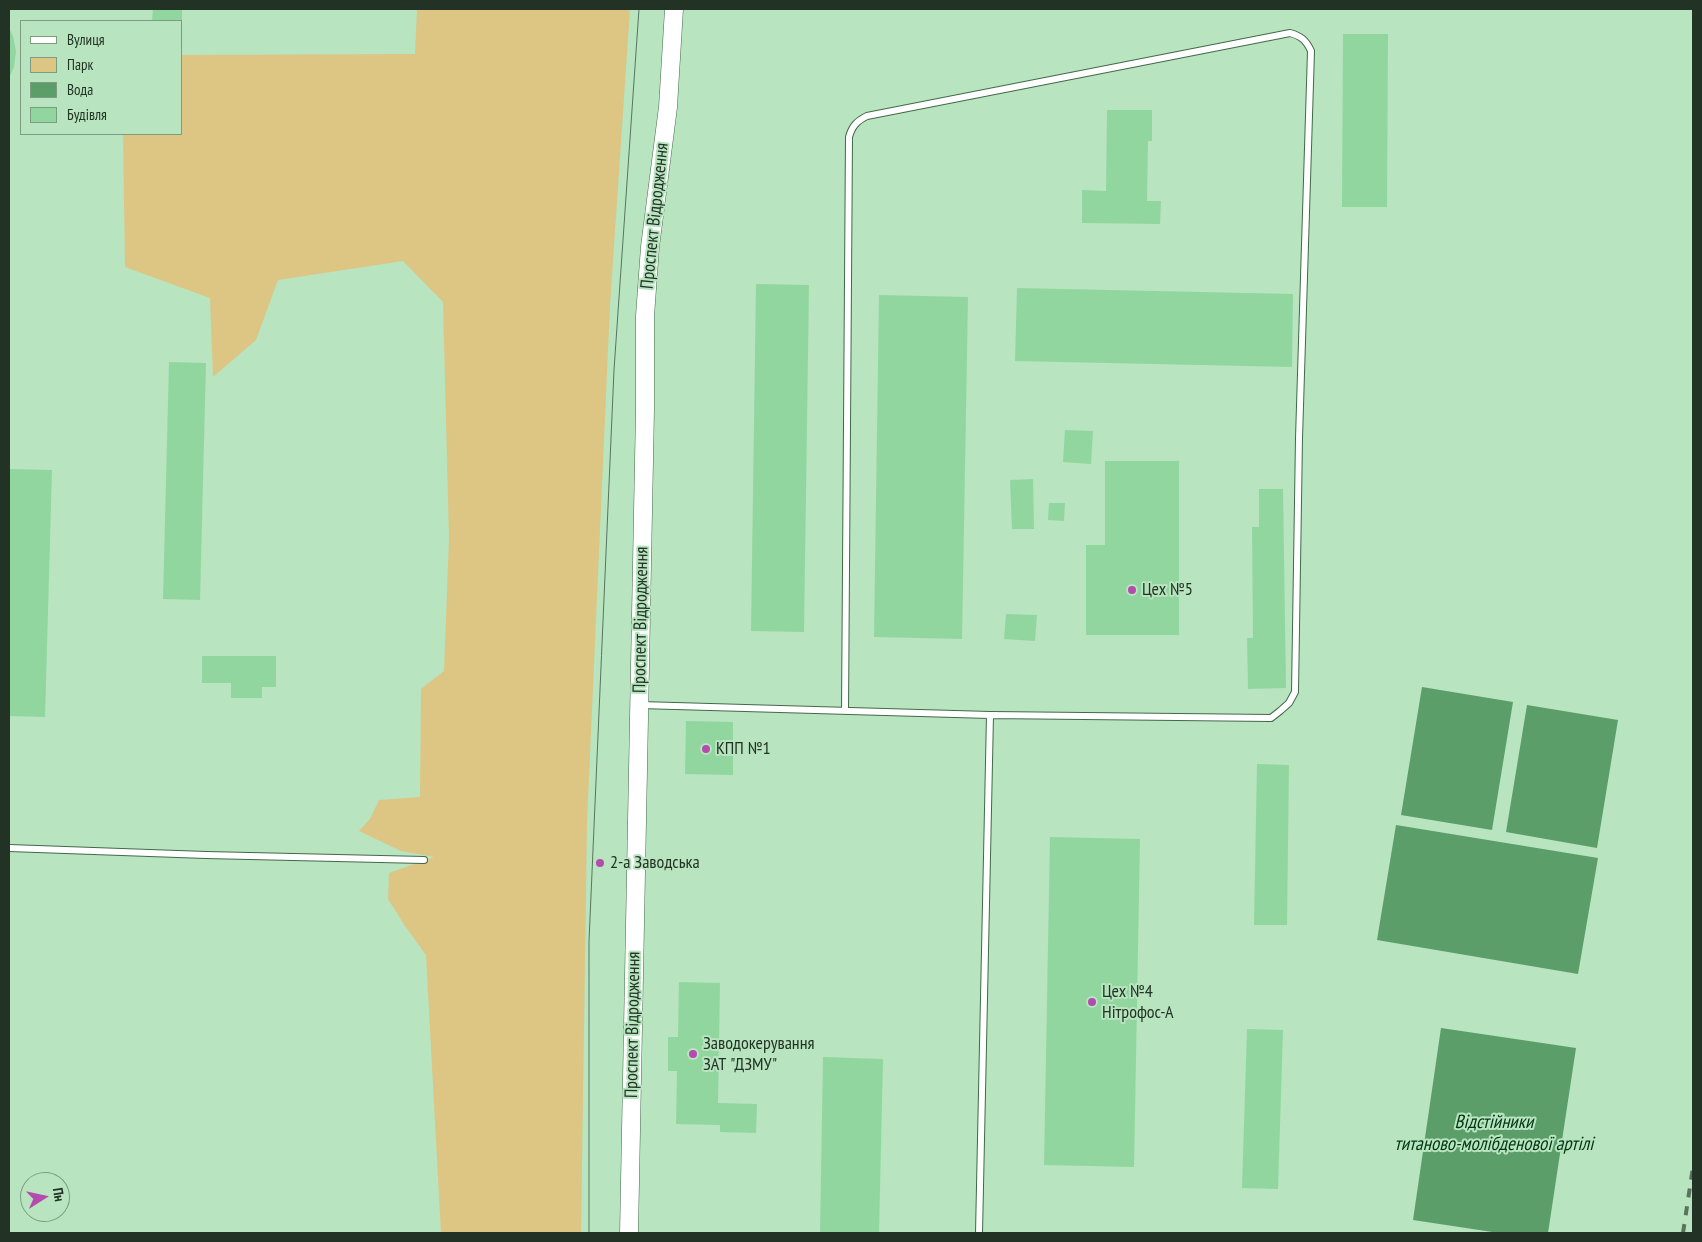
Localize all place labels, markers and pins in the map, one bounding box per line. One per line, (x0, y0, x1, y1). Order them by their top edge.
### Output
place label: Цех №5 (1142, 579, 1193, 601)
marker: Цех №5 (1126, 584, 1138, 596)
place label: КПП №1 (716, 738, 771, 760)
marker: КПП №1 (700, 743, 712, 755)
place label: 2-а Заводська (610, 852, 700, 874)
marker: 2-а Заводська (594, 857, 606, 869)
place label: Цех №4 Нітрофос-А (1102, 981, 1174, 1024)
marker: Цех №4 Нітрофос-А (1086, 996, 1098, 1008)
place label: Заводокерування ЗАТ "ДЗМУ" (703, 1033, 814, 1076)
marker: Заводокерування ЗАТ "ДЗМУ" (687, 1048, 699, 1060)

